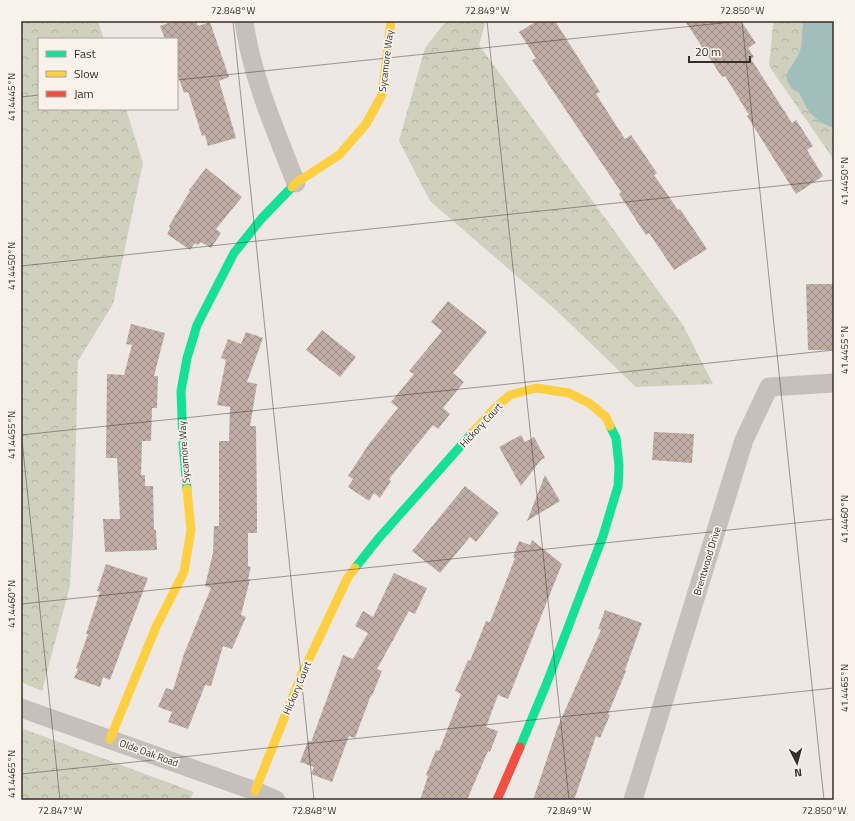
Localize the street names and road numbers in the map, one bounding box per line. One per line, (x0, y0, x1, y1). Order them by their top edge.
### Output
street label: Sycamore Way (375, 29, 397, 93)
street label: Hickory Court (456, 399, 506, 451)
street label: Sycamore Way (174, 420, 194, 484)
street label: Brentwood Drive (689, 525, 725, 597)
street label: Hickory Court (279, 659, 315, 717)
street label: Olde Oak Road (117, 735, 181, 771)

